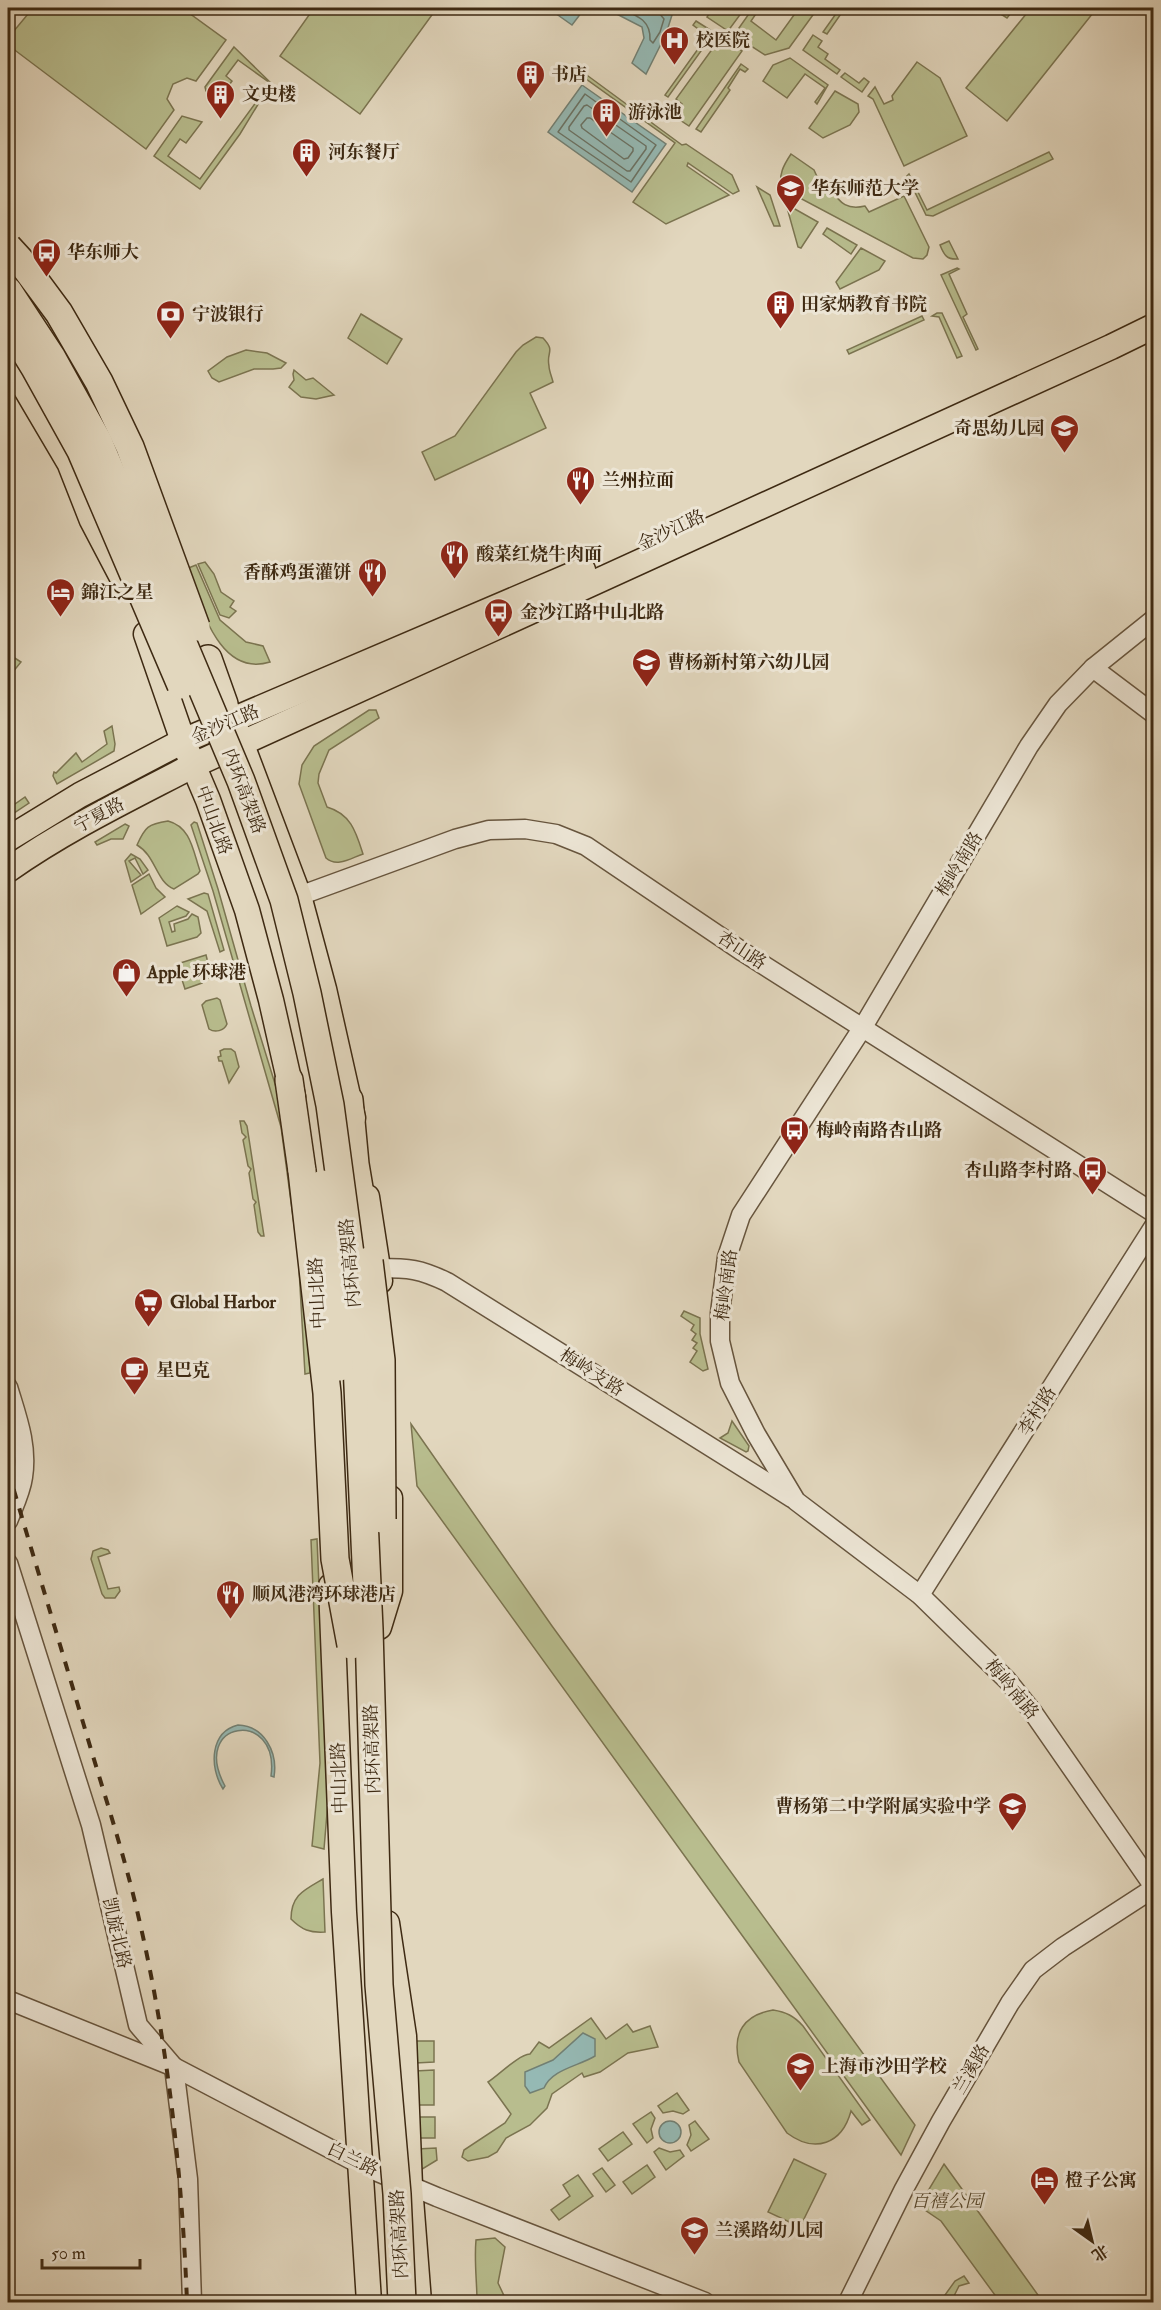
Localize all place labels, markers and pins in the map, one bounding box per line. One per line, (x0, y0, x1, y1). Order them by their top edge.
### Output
hospital icon: 校医院 (659, 24, 691, 66)
place label: 校医院 (696, 29, 750, 52)
building icon: 书店 (514, 58, 546, 100)
place label: 书店 (551, 63, 587, 86)
building icon: 文史楼 (205, 78, 237, 120)
place label: 文史楼 (242, 83, 296, 106)
building icon: 游泳池 (591, 96, 623, 138)
place label: 游泳池 (628, 101, 682, 124)
building icon: 河东餐厅 (291, 136, 323, 178)
place label: 河东餐厅 (328, 141, 400, 164)
school or university icon: 华东师范大学 (774, 172, 806, 214)
place label: 华东师范大学 (811, 177, 919, 200)
bus stop icon: 华东师大 (30, 236, 62, 278)
place label: 华东师大 (67, 241, 139, 264)
building icon: 田家炳教育书院 (764, 288, 796, 330)
place label: 田家炳教育书院 (801, 293, 927, 316)
bank icon: 宁波银行 (155, 298, 187, 340)
place label: 宁波银行 (192, 303, 264, 326)
school or university icon: 奇思幼儿园 (1049, 412, 1081, 454)
place label: 奇思幼儿园 (954, 417, 1044, 440)
restaurant icon: 兰州拉面 (565, 464, 597, 506)
place label: 兰州拉面 (602, 469, 674, 492)
restaurant icon: 酸菜红烧牛肉面 (439, 538, 471, 580)
place label: 酸菜红烧牛肉面 (476, 543, 602, 566)
restaurant icon: 香酥鸡蛋灌饼 (356, 556, 388, 598)
place label: 香酥鸡蛋灌饼 (243, 561, 352, 584)
hotel icon: 錦江之星 (44, 576, 76, 618)
place label: 錦江之星 (81, 581, 153, 604)
bus stop icon: 金沙江路中山北路 (483, 596, 515, 638)
place label: 金沙江路中山北路 (520, 601, 664, 624)
school or university icon: 曹杨新村第六幼儿园 (630, 646, 662, 688)
place label: 曹杨新村第六幼儿园 (667, 651, 829, 674)
shop icon: Apple 环球港 (110, 956, 142, 998)
place label: Apple 环球港 (146, 961, 246, 984)
bus stop icon: 梅岭南路杏山路 (779, 1114, 811, 1156)
place label: 梅岭南路杏山路 (816, 1119, 942, 1142)
bus stop icon: 杏山路李村路 (1077, 1154, 1109, 1196)
place label: 杏山路李村路 (964, 1159, 1072, 1182)
supermarket icon: Global Harbor (133, 1286, 165, 1328)
place label: Global Harbor (170, 1291, 276, 1314)
cafe icon: 星巴克 (119, 1354, 151, 1396)
place label: 星巴克 (156, 1359, 210, 1382)
restaurant icon: 顺风港湾环球港店 (215, 1578, 247, 1620)
place label: 顺风港湾环球港店 (252, 1583, 396, 1606)
school or university icon: 曹杨第二中学附属实验中学 (996, 1790, 1028, 1832)
place label: 曹杨第二中学附属实验中学 (775, 1795, 991, 1818)
school or university icon: 上海市沙田学校 (784, 2050, 816, 2092)
place label: 上海市沙田学校 (821, 2055, 947, 2078)
hotel icon: 橙子公寓 (1028, 2164, 1060, 2206)
place label: 橙子公寓 (1065, 2169, 1137, 2192)
school or university icon: 兰溪路幼儿园 (678, 2214, 710, 2256)
place label: 兰溪路幼儿园 (715, 2219, 823, 2242)

